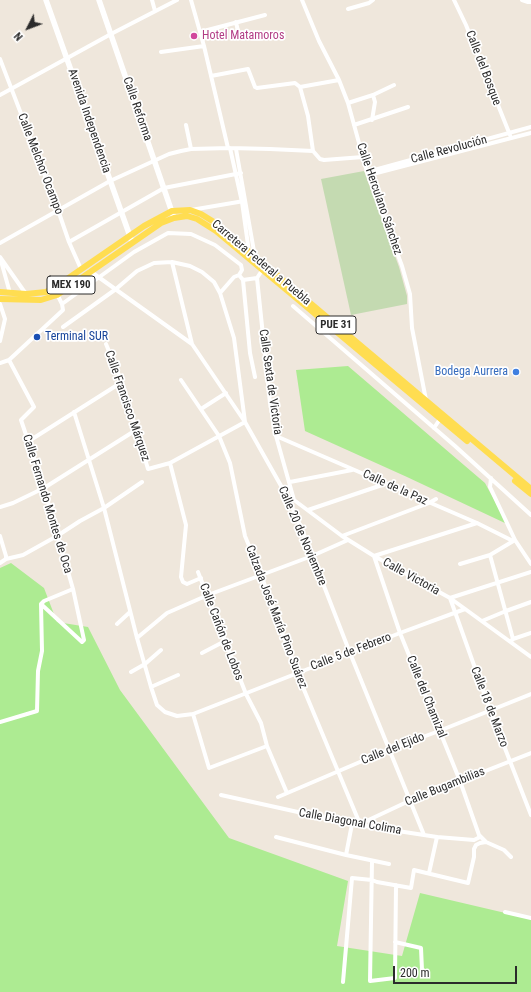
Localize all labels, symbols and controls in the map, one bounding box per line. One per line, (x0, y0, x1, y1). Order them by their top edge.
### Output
north arrow (8, 8, 48, 48)
place label: Hotel Matamoros (202, 29, 284, 43)
street label: Calle del Bosque (462, 29, 504, 107)
text: N (12, 30, 26, 43)
marker: Hotel Matamoros (189, 31, 199, 41)
street label: Avenida Independencia (64, 67, 114, 175)
street label: Calle Reforma (119, 75, 155, 143)
street label: Calle Melchor Ocampo (14, 111, 66, 217)
street label: Calle Revolución (409, 133, 489, 167)
street label: Calle Herculano Sánchez (353, 141, 405, 257)
street label: Carretera Federal a Puebla (208, 217, 314, 309)
road number: MEX 190 (47, 276, 95, 294)
road number: PUE 31 (316, 316, 356, 334)
street label: Calle Sexta de Victoria (255, 328, 285, 436)
place label: Terminal SUR (45, 330, 108, 344)
marker: Terminal SUR (32, 332, 42, 342)
street label: Calle Francisco Márquez (101, 349, 153, 463)
place label: Bodega Aurrera (435, 365, 508, 379)
marker: Bodega Aurrera (511, 367, 521, 377)
street label: Calle Fernando Montes de Oca (19, 433, 75, 575)
street label: Calle de la Paz (360, 467, 430, 509)
street label: Calle 20 de Noviembre (275, 484, 329, 588)
street label: Calzada José María Pino Suárez (242, 543, 310, 691)
street label: Calle Victoria (380, 555, 442, 599)
street label: Calle Cañón de Lobos (196, 581, 246, 683)
street label: Calle 5 de Febrero (309, 630, 393, 674)
street label: Calle del Chamizal (403, 654, 449, 740)
street label: Calle 18 de Marzo (467, 665, 511, 749)
street label: Calle del Ejido (359, 730, 427, 768)
street label: Calle Bugambilias (403, 764, 487, 810)
street label: Calle Diagonal Colima (298, 806, 402, 838)
scale bar (395, 958, 519, 984)
text: 200 m (400, 966, 430, 980)

